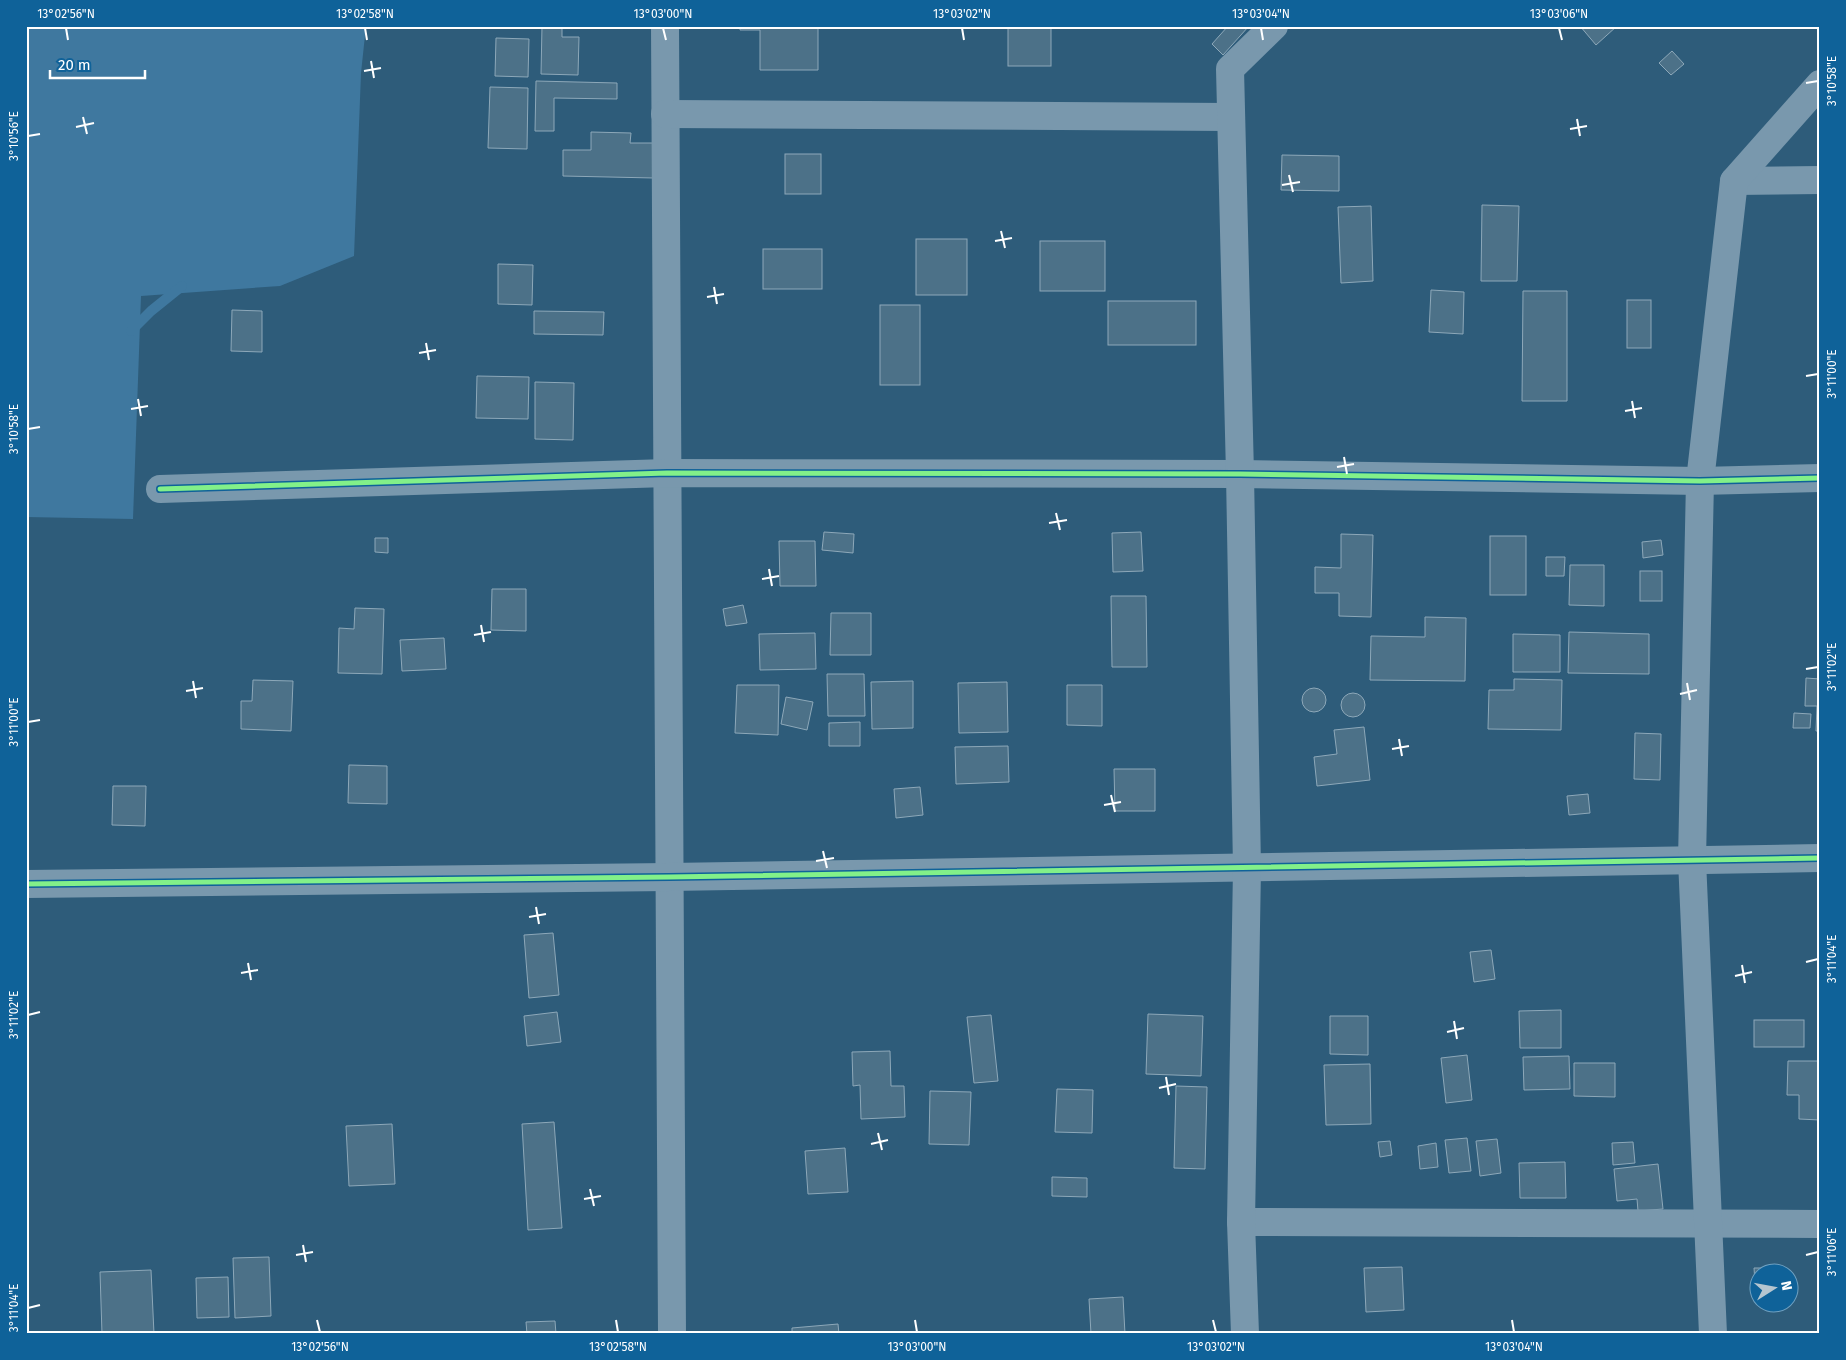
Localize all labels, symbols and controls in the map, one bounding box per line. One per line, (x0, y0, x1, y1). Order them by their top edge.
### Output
text: 13°02'56"N (37, 7, 95, 21)
text: 13°02'58"N (336, 7, 394, 21)
text: 13°03'00"N (634, 7, 692, 21)
text: 13°03'02"N (933, 7, 991, 21)
text: 13°03'04"N (1232, 7, 1290, 21)
text: 13°03'06"N (1530, 7, 1588, 21)
scale bar (50, 48, 145, 80)
text: 20 m (58, 56, 91, 74)
text: 3°10'58"E (1825, 56, 1839, 106)
text: 3°10'56"E (7, 111, 21, 161)
text: 3°11'00"E (1825, 349, 1839, 399)
text: 3°10'58"E (7, 404, 21, 454)
text: 3°11'02"E (1825, 643, 1839, 691)
text: 3°11'00"E (7, 697, 21, 747)
text: 3°11'04"E (1825, 935, 1839, 983)
text: 3°11'02"E (7, 991, 21, 1039)
text: 3°11'06"E (1825, 1227, 1839, 1277)
north arrow (1748, 1262, 1798, 1312)
text: N (1777, 1279, 1796, 1292)
text: 3°11'04"E (7, 1284, 21, 1332)
text: 13°02'56"N (291, 1340, 349, 1354)
text: 13°02'58"N (589, 1340, 647, 1354)
text: 13°03'00"N (888, 1340, 946, 1354)
text: 13°03'02"N (1187, 1340, 1245, 1354)
text: 13°03'04"N (1485, 1340, 1543, 1354)

